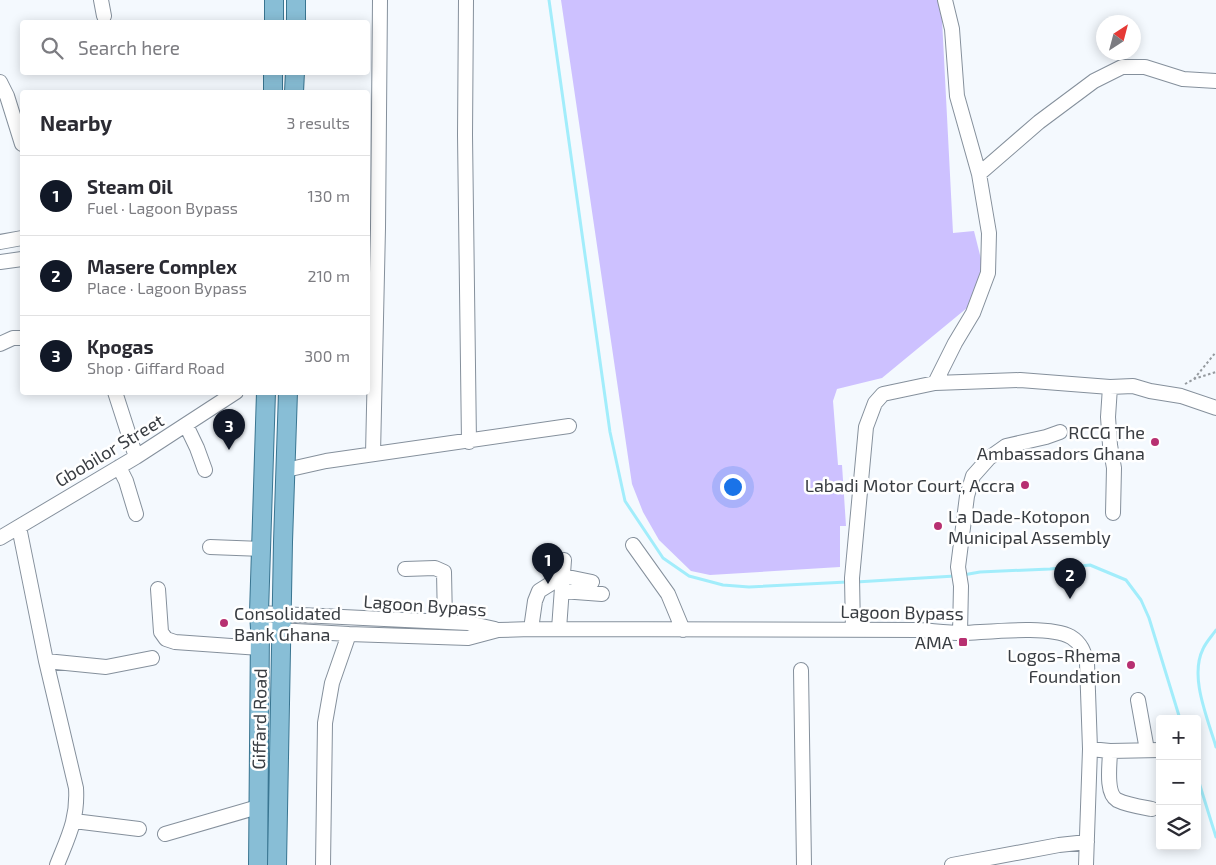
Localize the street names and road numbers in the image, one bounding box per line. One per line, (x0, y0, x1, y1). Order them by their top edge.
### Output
street label: Gbobilor Street (51, 409, 167, 491)
street label: Lagoon Bypass (363, 590, 487, 620)
street label: Lagoon Bypass (840, 600, 964, 624)
street label: Giffard Road (247, 668, 271, 770)

